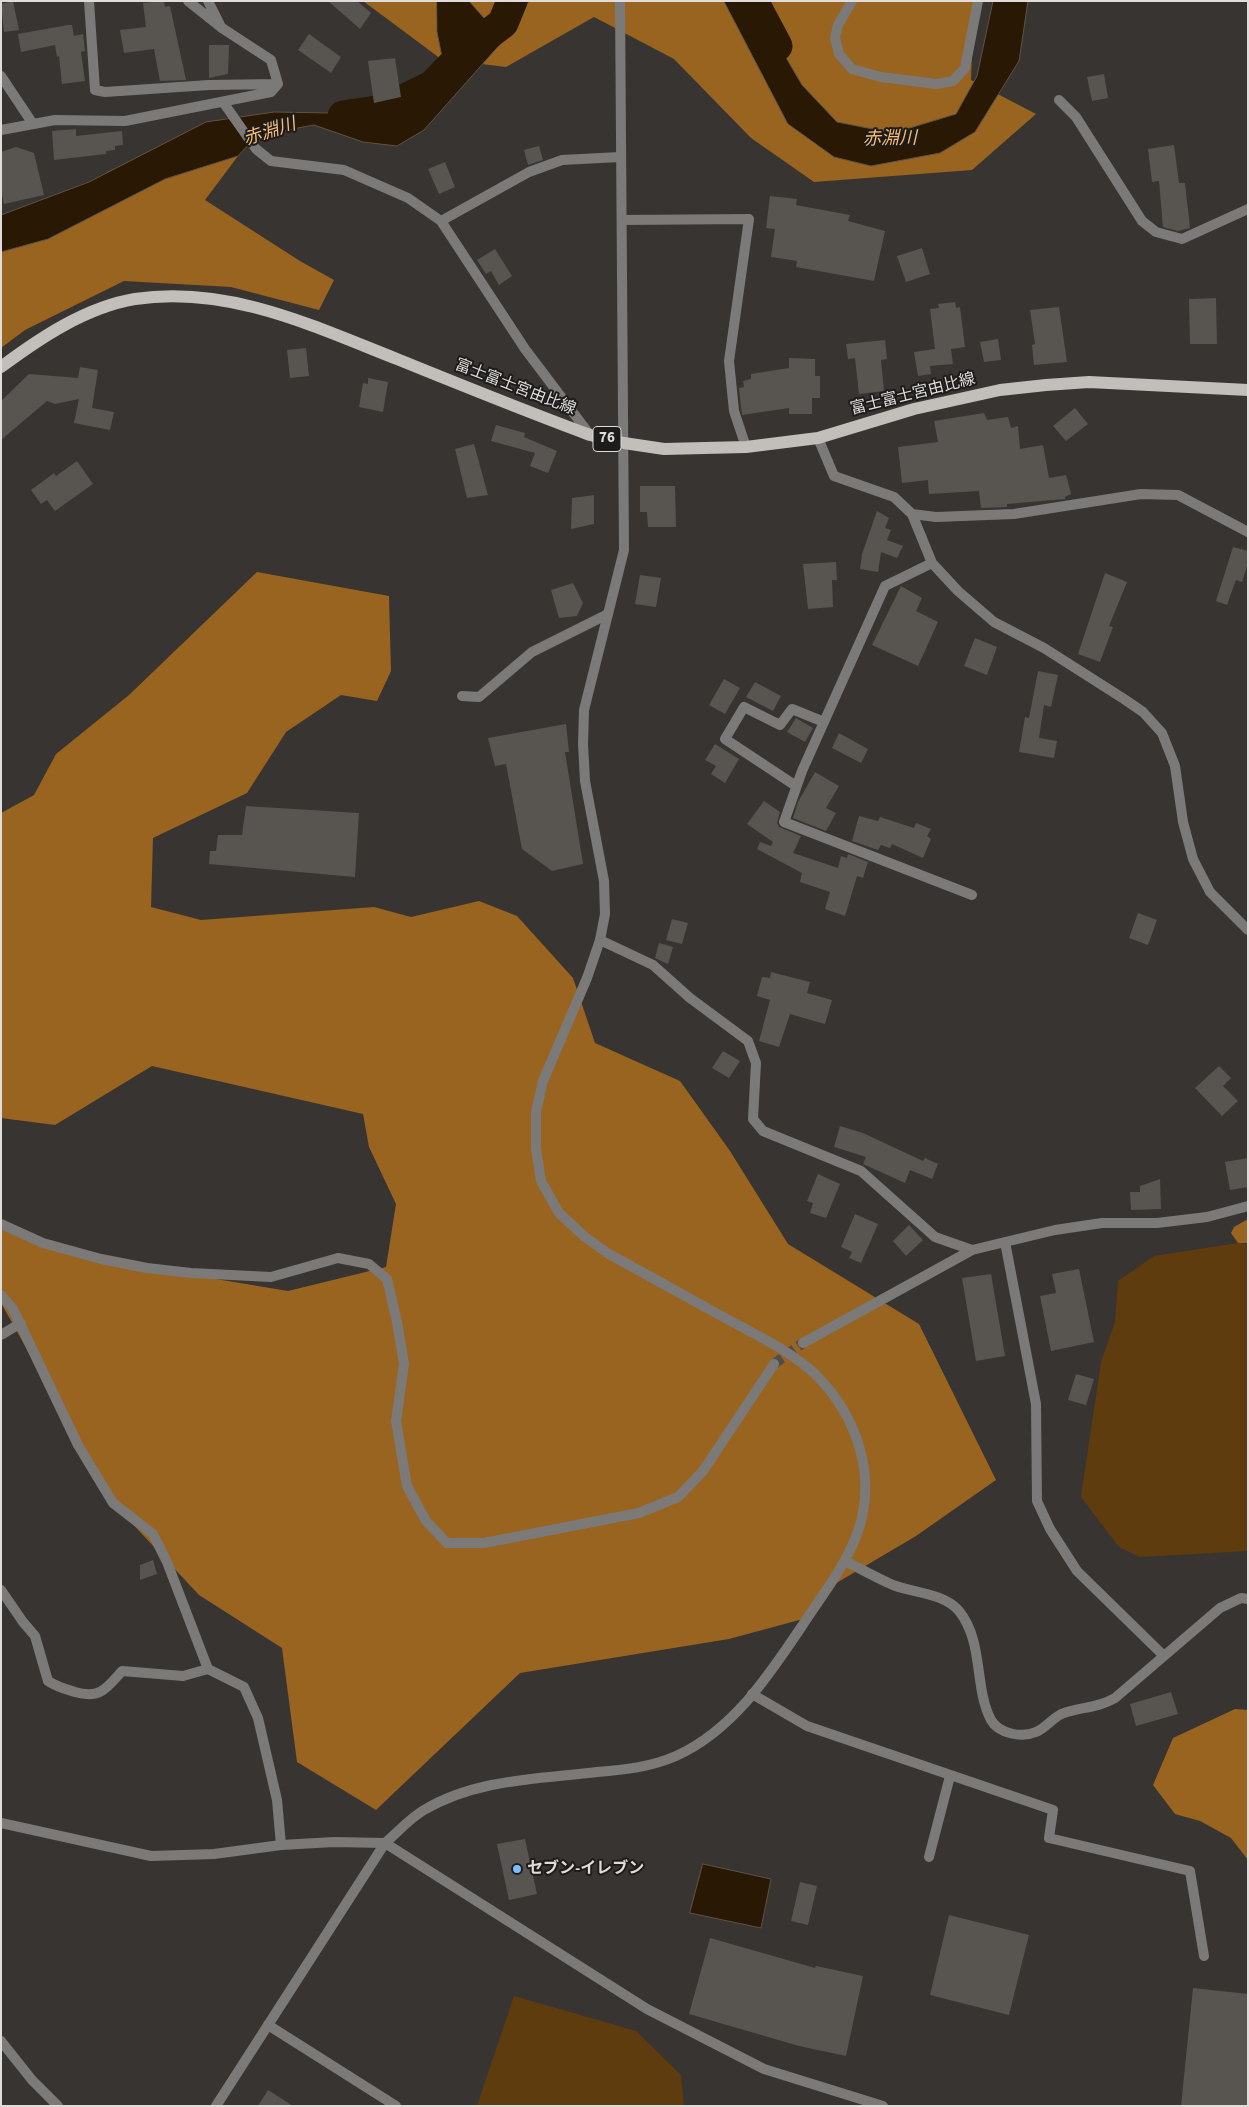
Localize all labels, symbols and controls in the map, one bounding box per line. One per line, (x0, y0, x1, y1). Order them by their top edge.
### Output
water label: 赤淵川 (241, 114, 299, 152)
water label: 赤淵川 (863, 129, 917, 151)
street label: 富士富士宮由比線 (452, 356, 578, 420)
street label: 富士富士宮由比線 (849, 370, 977, 420)
road number: 76 (593, 426, 621, 452)
place label: セブン-イレブン (527, 1859, 644, 1879)
marker: セブン-イレブン (511, 1863, 523, 1875)

